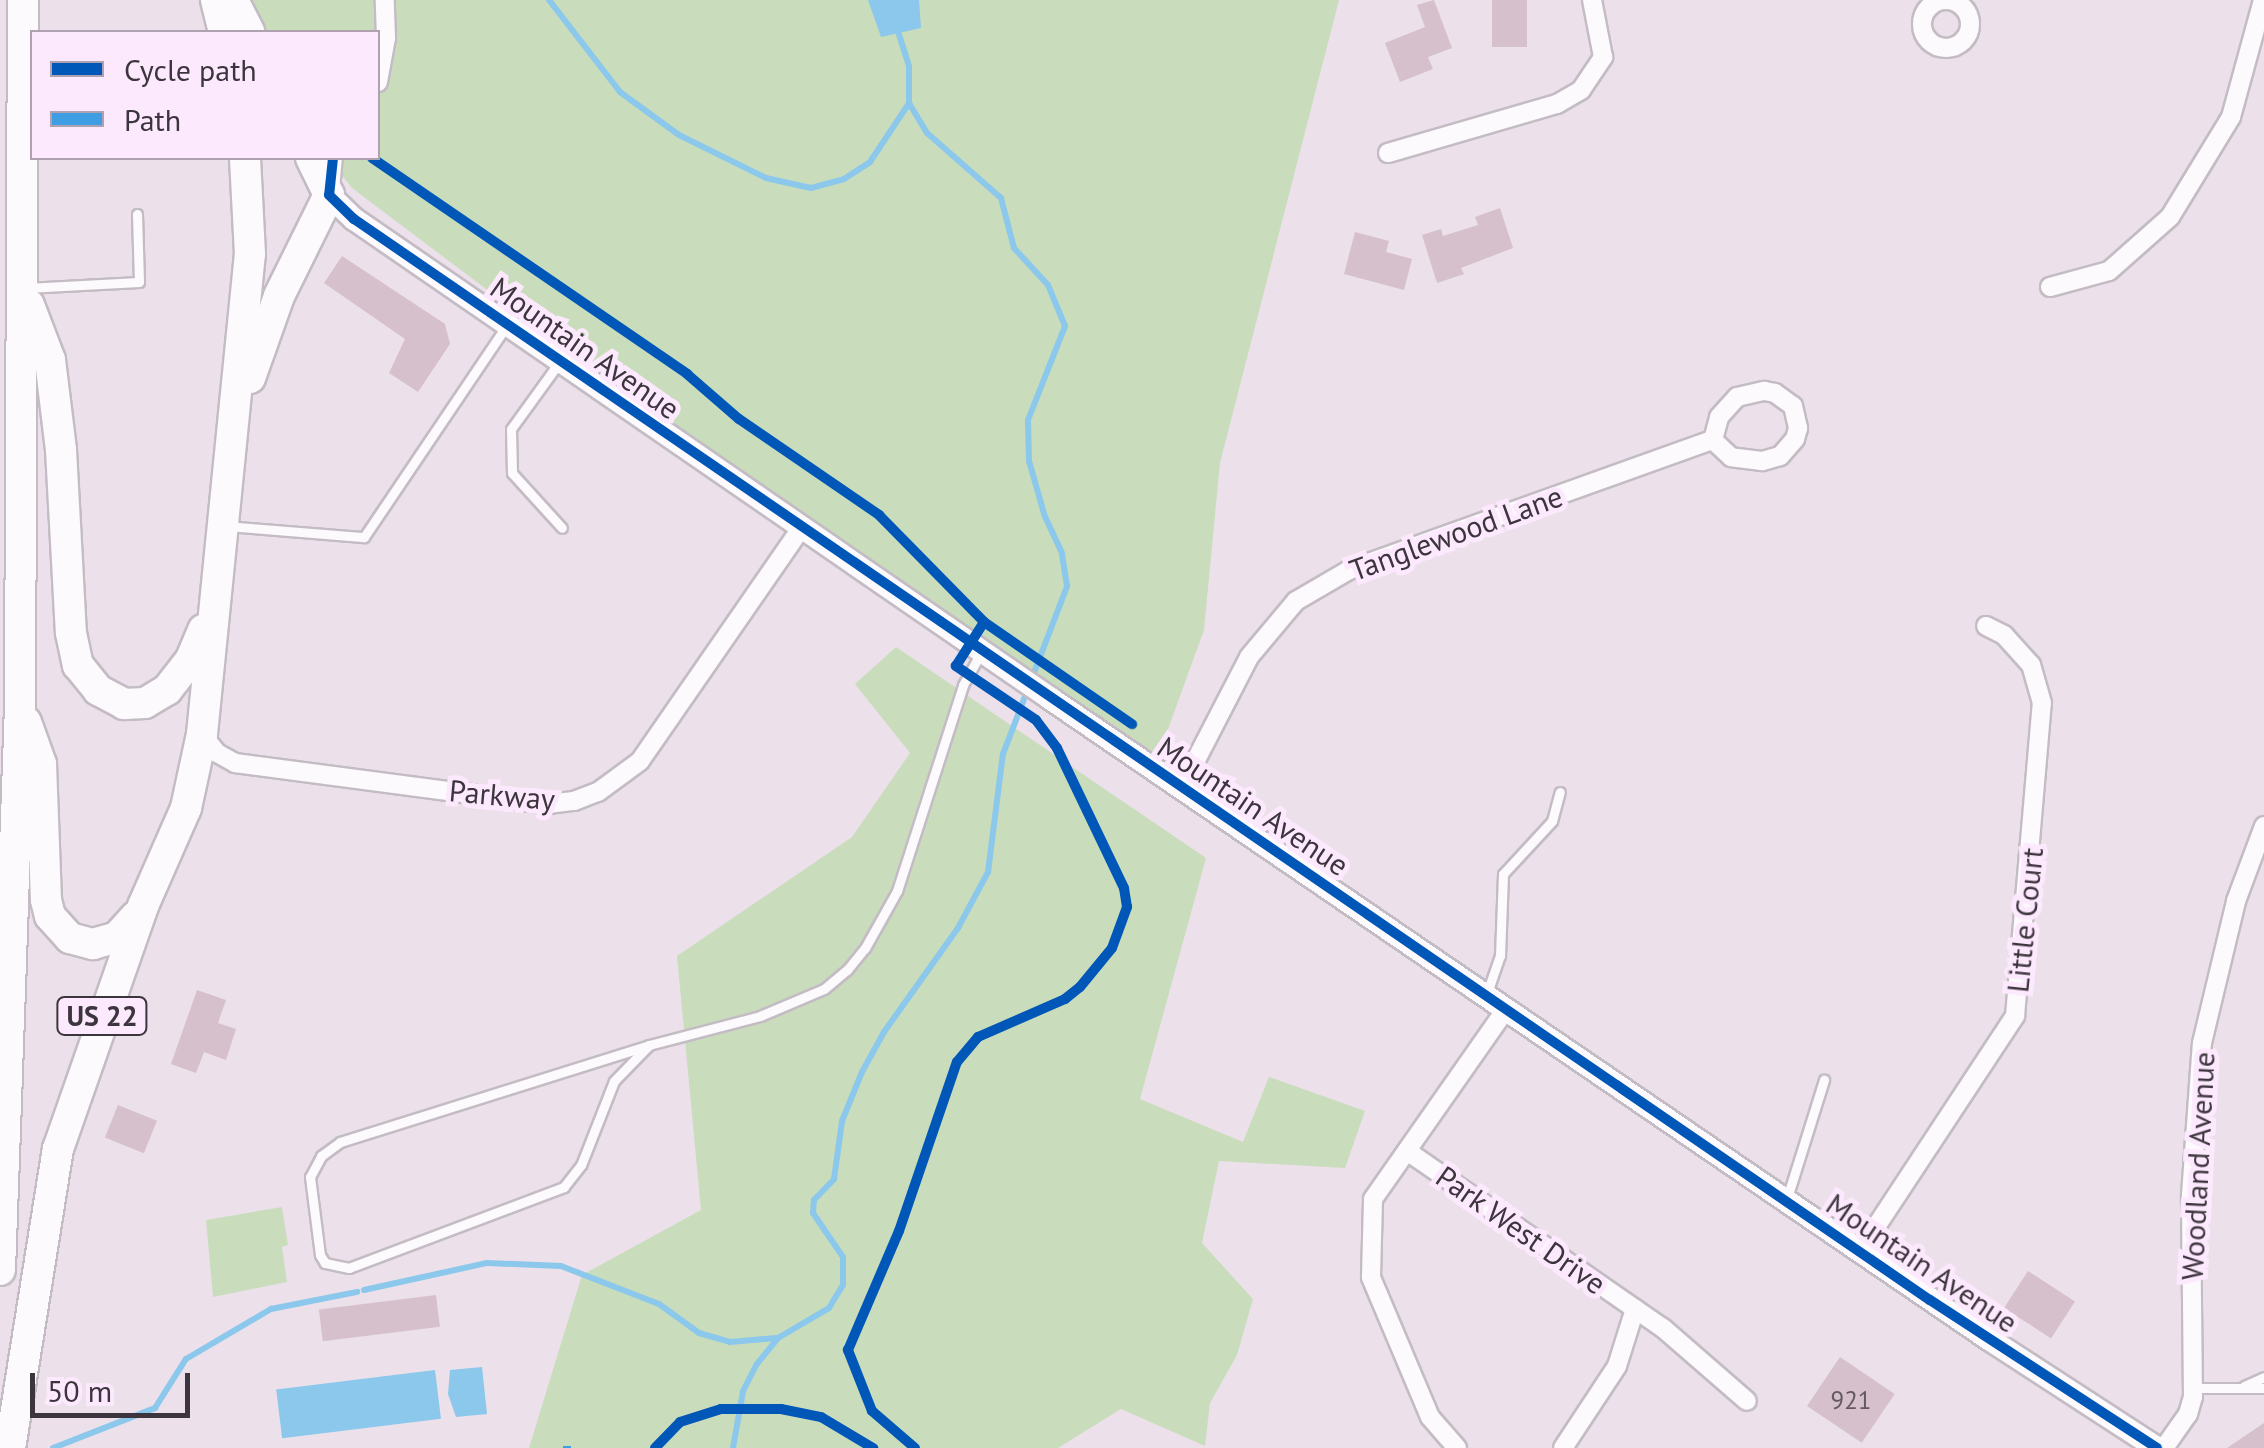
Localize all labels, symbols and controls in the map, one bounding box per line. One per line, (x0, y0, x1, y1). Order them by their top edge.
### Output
legend (30, 30, 380, 160)
text: Cycle path (124, 50, 257, 89)
text: Path (124, 100, 181, 139)
street label: Mountain Avenue (483, 269, 687, 427)
street label: Tanglewood Lane (1345, 478, 1567, 588)
street label: Mountain Avenue (1150, 729, 1356, 883)
street label: Parkway (448, 772, 556, 818)
street label: Little Court (1999, 846, 2051, 994)
road number: US 22 (54, 993, 150, 1039)
street label: Woodland Avenue (2174, 1050, 2222, 1282)
street label: Park West Drive (1429, 1158, 1613, 1302)
street label: Mountain Avenue (1819, 1186, 2025, 1340)
scale bar (35, 1353, 195, 1415)
text: 50 m (47, 1371, 112, 1410)
house number: 921 (1831, 1385, 1871, 1415)

